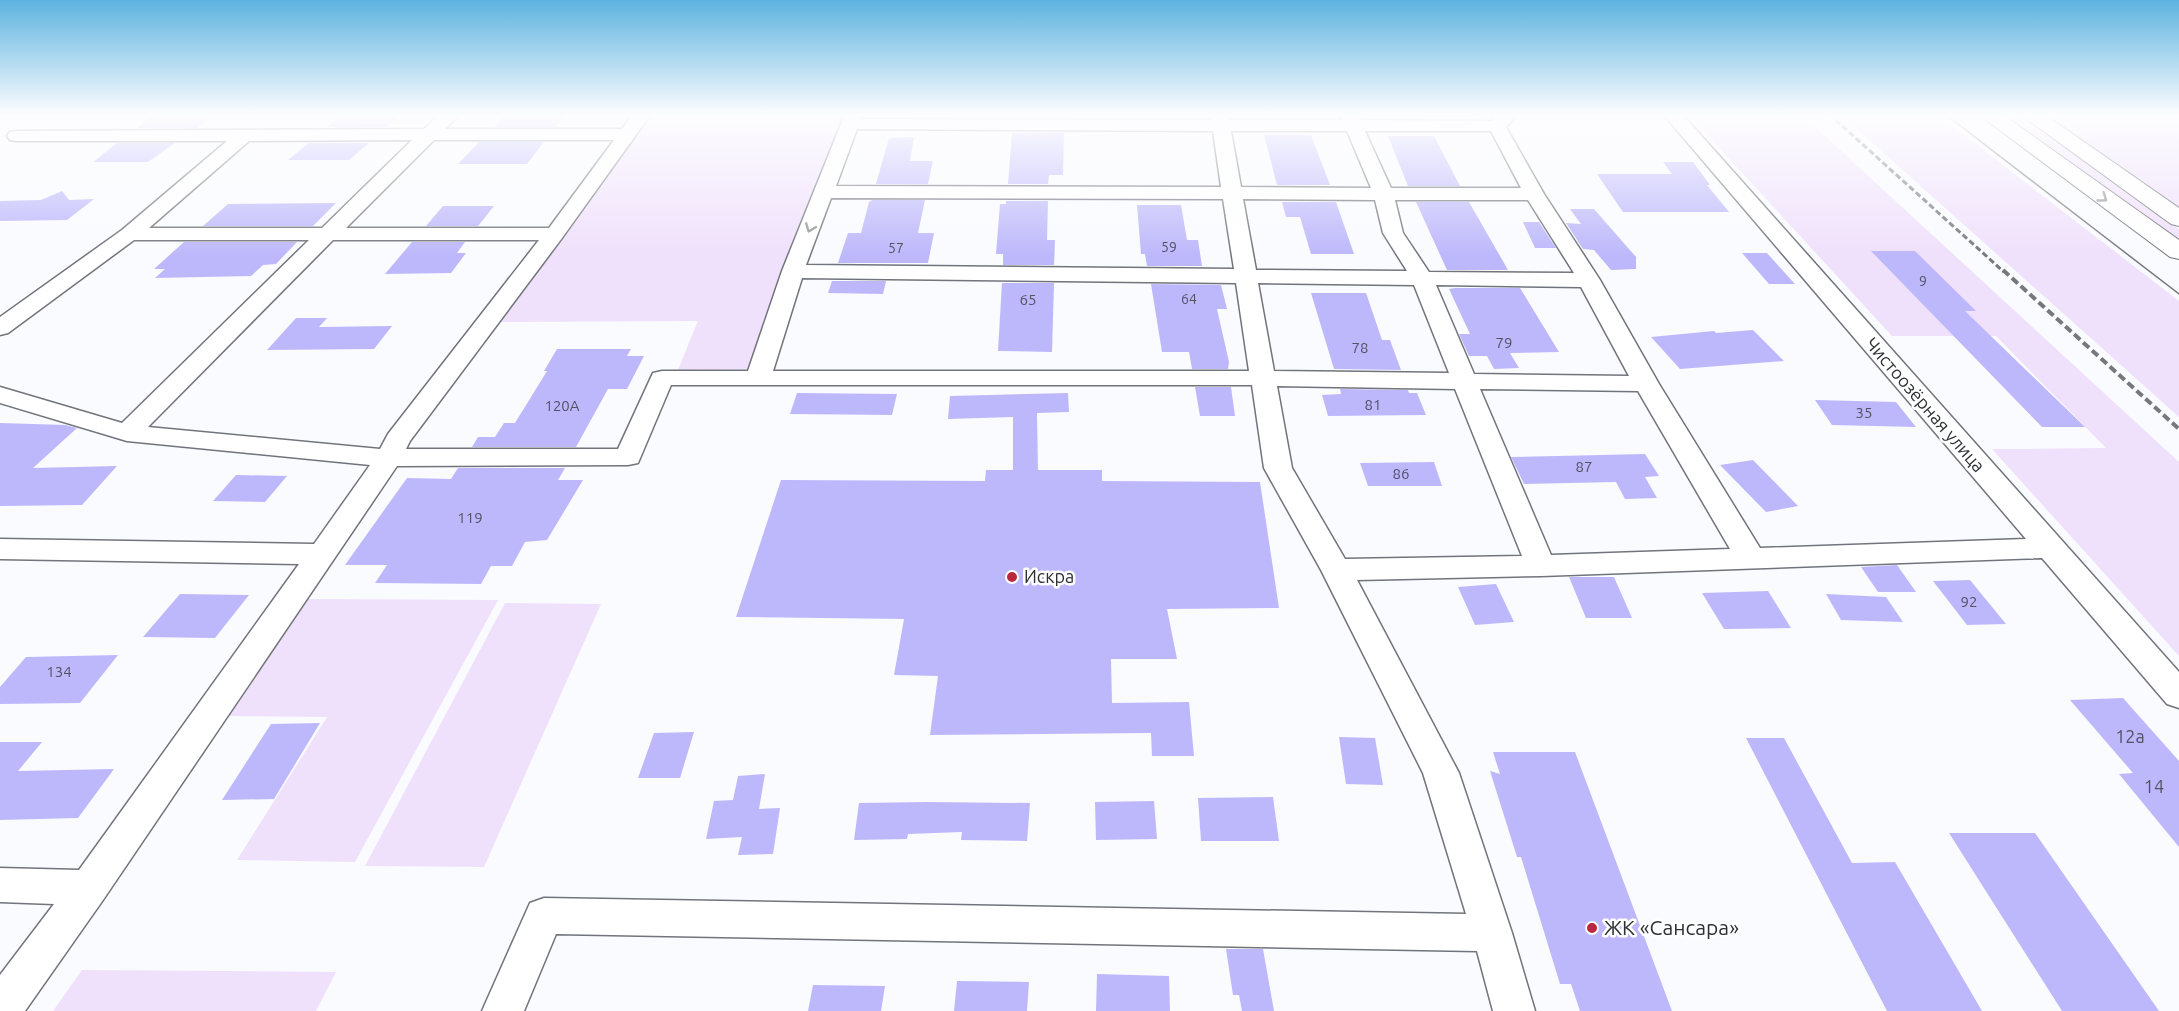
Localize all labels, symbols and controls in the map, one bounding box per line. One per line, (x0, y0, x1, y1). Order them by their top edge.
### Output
one-way arrow (2097, 191, 2108, 202)
one-way arrow (805, 221, 817, 232)
house number: 59 (1161, 239, 1177, 255)
house number: 57 (888, 240, 904, 256)
house number: 9 (1919, 273, 1927, 289)
house number: 65 (1020, 291, 1036, 308)
house number: 64 (1181, 291, 1197, 307)
street label: Чистоозёрная улица (1862, 333, 1989, 476)
house number: 79 (1496, 334, 1512, 351)
house number: 78 (1352, 339, 1368, 356)
house number: 81 (1365, 396, 1381, 413)
house number: 120А (544, 397, 580, 414)
house number: 35 (1856, 404, 1872, 421)
house number: 87 (1576, 458, 1592, 475)
house number: 86 (1393, 465, 1409, 482)
house number: 119 (457, 509, 483, 526)
place label: Искра (1024, 566, 1074, 586)
marker: Искра (1005, 570, 1019, 584)
house number: 92 (1961, 593, 1977, 610)
house number: 134 (46, 663, 72, 680)
house number: 12а (2115, 726, 2145, 746)
house number: 14 (2144, 776, 2164, 796)
place label: ЖК «Сансара» (1604, 915, 1739, 939)
marker: ЖК «Сансара» (1585, 921, 1599, 935)

